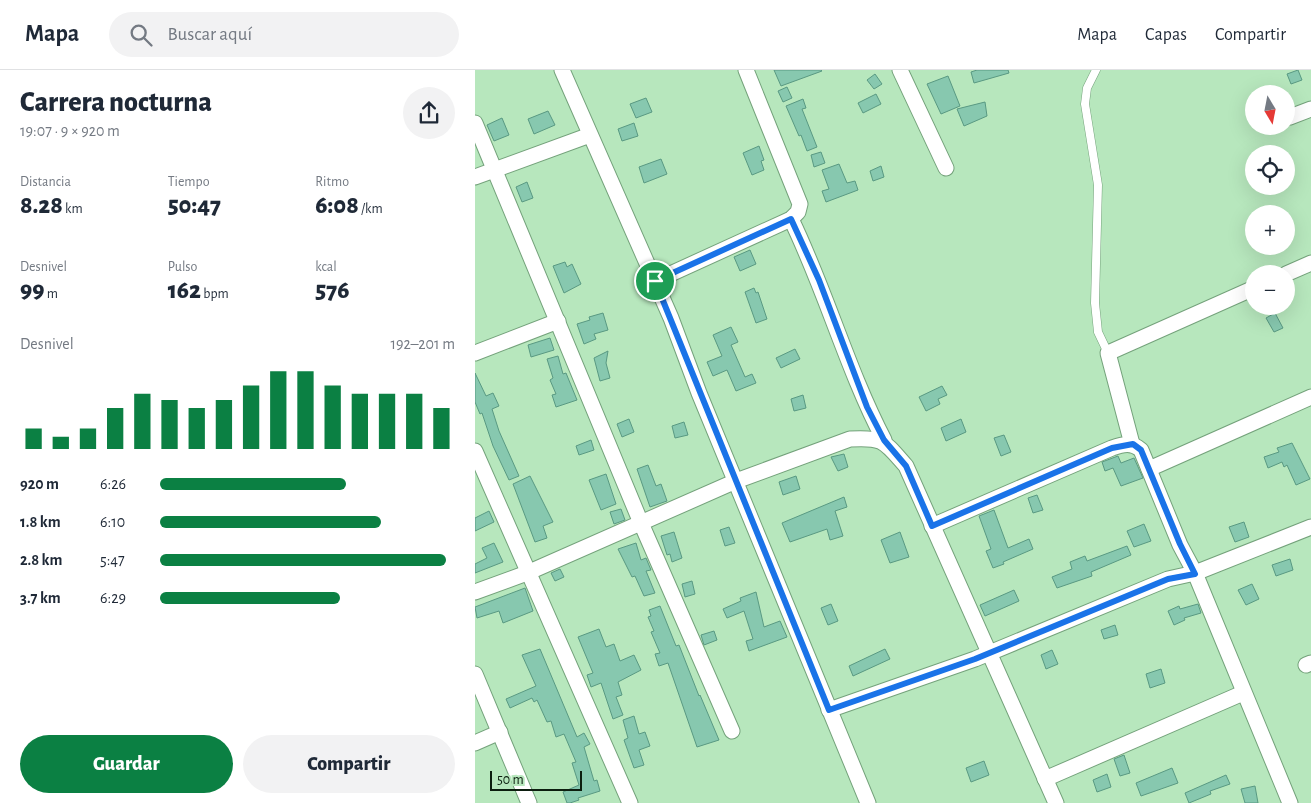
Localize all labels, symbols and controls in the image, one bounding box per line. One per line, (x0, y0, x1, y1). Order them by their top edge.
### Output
search box (109, 12, 459, 57)
icon: search (127, 21, 155, 49)
text: Mapa (25, 22, 79, 46)
text: Buscar aquí (167, 25, 252, 44)
text: Mapa (1077, 26, 1117, 44)
text: Capas (1145, 26, 1187, 44)
text: Compartir (1215, 26, 1286, 44)
north arrow (1245, 85, 1295, 135)
map controls (1245, 85, 1295, 315)
button: share (403, 87, 455, 139)
text: Carrera nocturna (20, 89, 212, 117)
text: 19:07 · 9 × 920 m (20, 123, 120, 139)
button: locate (1245, 145, 1295, 195)
text: Distancia (20, 175, 71, 189)
text: Tiempo (168, 175, 210, 189)
text: Ritmo (315, 175, 349, 189)
text: 8.28 (20, 193, 63, 218)
text: 50:47 (168, 193, 221, 218)
text: 6:08 (315, 193, 359, 218)
text: km (63, 202, 83, 216)
text: /km (359, 202, 383, 216)
button: + (1245, 205, 1295, 255)
text: Desnivel (20, 260, 67, 274)
text: Pulso (168, 260, 197, 274)
text: kcal (315, 260, 337, 274)
pin (634, 260, 676, 302)
button: − (1245, 265, 1295, 315)
icon: arrive (641, 267, 669, 295)
text: 99 (20, 278, 44, 303)
text: 162 (168, 278, 201, 303)
text: 576 (315, 278, 350, 303)
text: m (44, 287, 58, 301)
text: bpm (201, 287, 229, 301)
text: Desnivel (20, 336, 74, 352)
text: 192–201 m (390, 336, 455, 352)
text: 920 m (20, 476, 59, 492)
text: 6:26 (100, 476, 126, 492)
text: 1.8 km (20, 514, 61, 530)
text: 6:10 (100, 514, 125, 530)
text: 2.8 km (20, 552, 62, 568)
text: 5:47 (100, 552, 125, 568)
text: 3.7 km (20, 590, 61, 606)
text: 6:29 (100, 590, 126, 606)
button: Guardar (20, 735, 233, 793)
button: Compartir (243, 735, 455, 793)
scale bar (490, 768, 583, 791)
text: 50 m (497, 773, 524, 787)

